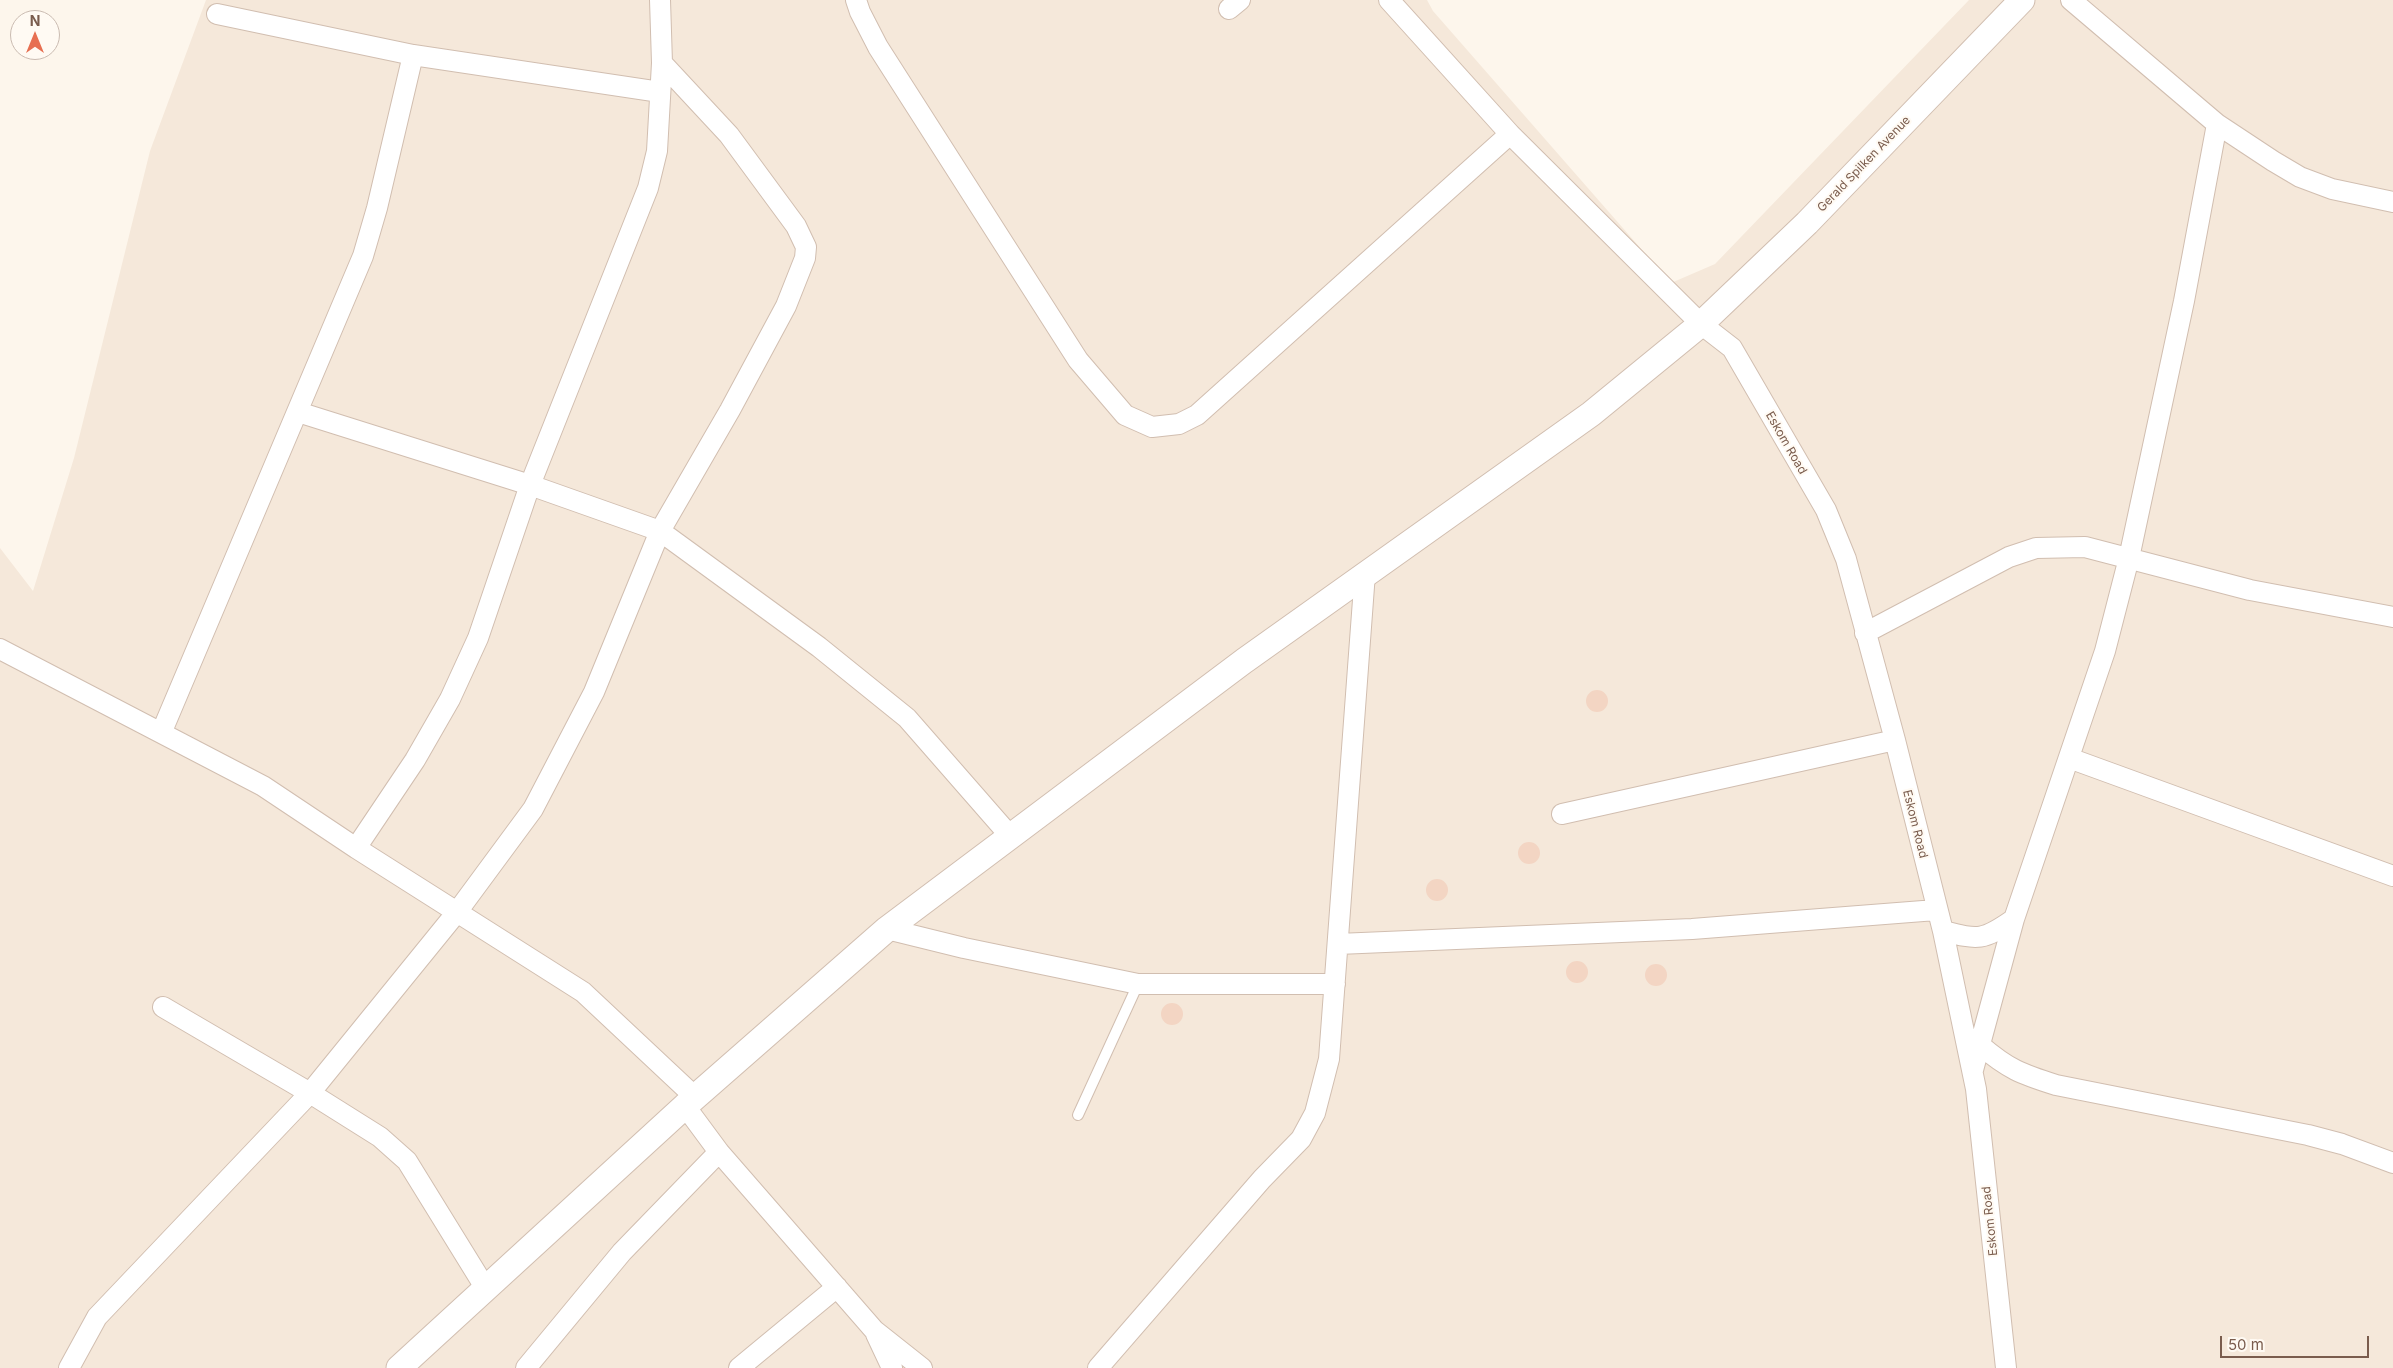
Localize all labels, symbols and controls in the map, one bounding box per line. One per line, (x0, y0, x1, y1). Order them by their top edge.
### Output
north arrow (10, 10, 60, 60)
text: N (30, 12, 40, 29)
street label: Gerald Spilken Avenue (1814, 113, 1914, 215)
street label: Eskom Road (1762, 409, 1810, 477)
street label: Eskom Road (1900, 788, 1930, 860)
street label: Eskom Road (1979, 1185, 2001, 1257)
scale bar (2223, 1326, 2372, 1358)
text: 50 m (2228, 1335, 2264, 1354)

